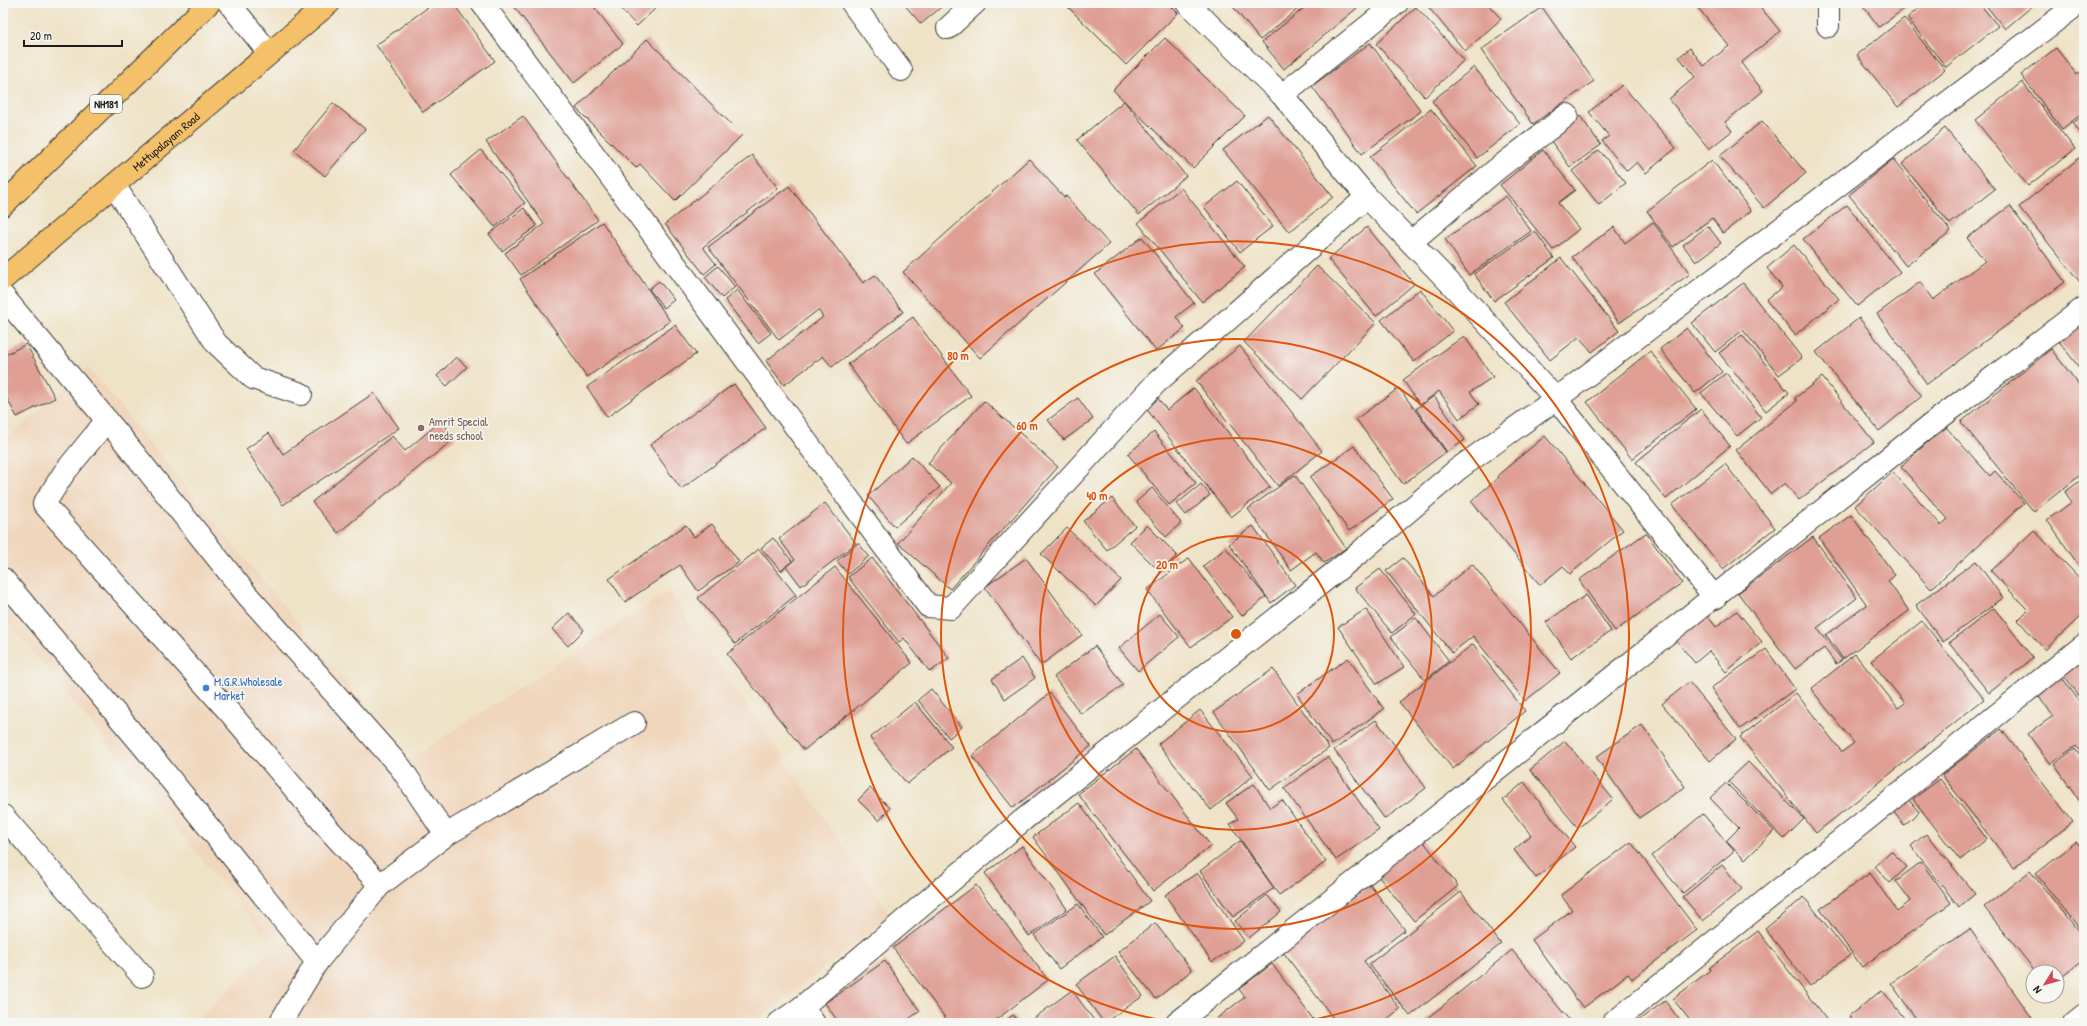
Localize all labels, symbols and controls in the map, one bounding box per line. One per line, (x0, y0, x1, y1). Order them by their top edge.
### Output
scale bar (24, 22, 122, 48)
text: 20 m (30, 27, 52, 44)
road number: NH181 (90, 95, 122, 113)
street label: Mettupalayam Road (128, 108, 203, 175)
text: 80 m (947, 347, 969, 364)
place label: Amrit Special needs school (429, 413, 489, 444)
text: 60 m (1016, 417, 1038, 434)
marker: Amrit Special needs school (416, 423, 426, 433)
text: 40 m (1087, 487, 1107, 504)
text: 20 m (1156, 556, 1178, 573)
centre of rings (1229, 627, 1243, 641)
place label: M.G.R.Wholesale Market (214, 673, 283, 704)
marker: M.G.R.Wholesale Market (201, 683, 211, 693)
north arrow (2025, 964, 2065, 1004)
text: N (2030, 983, 2044, 997)

